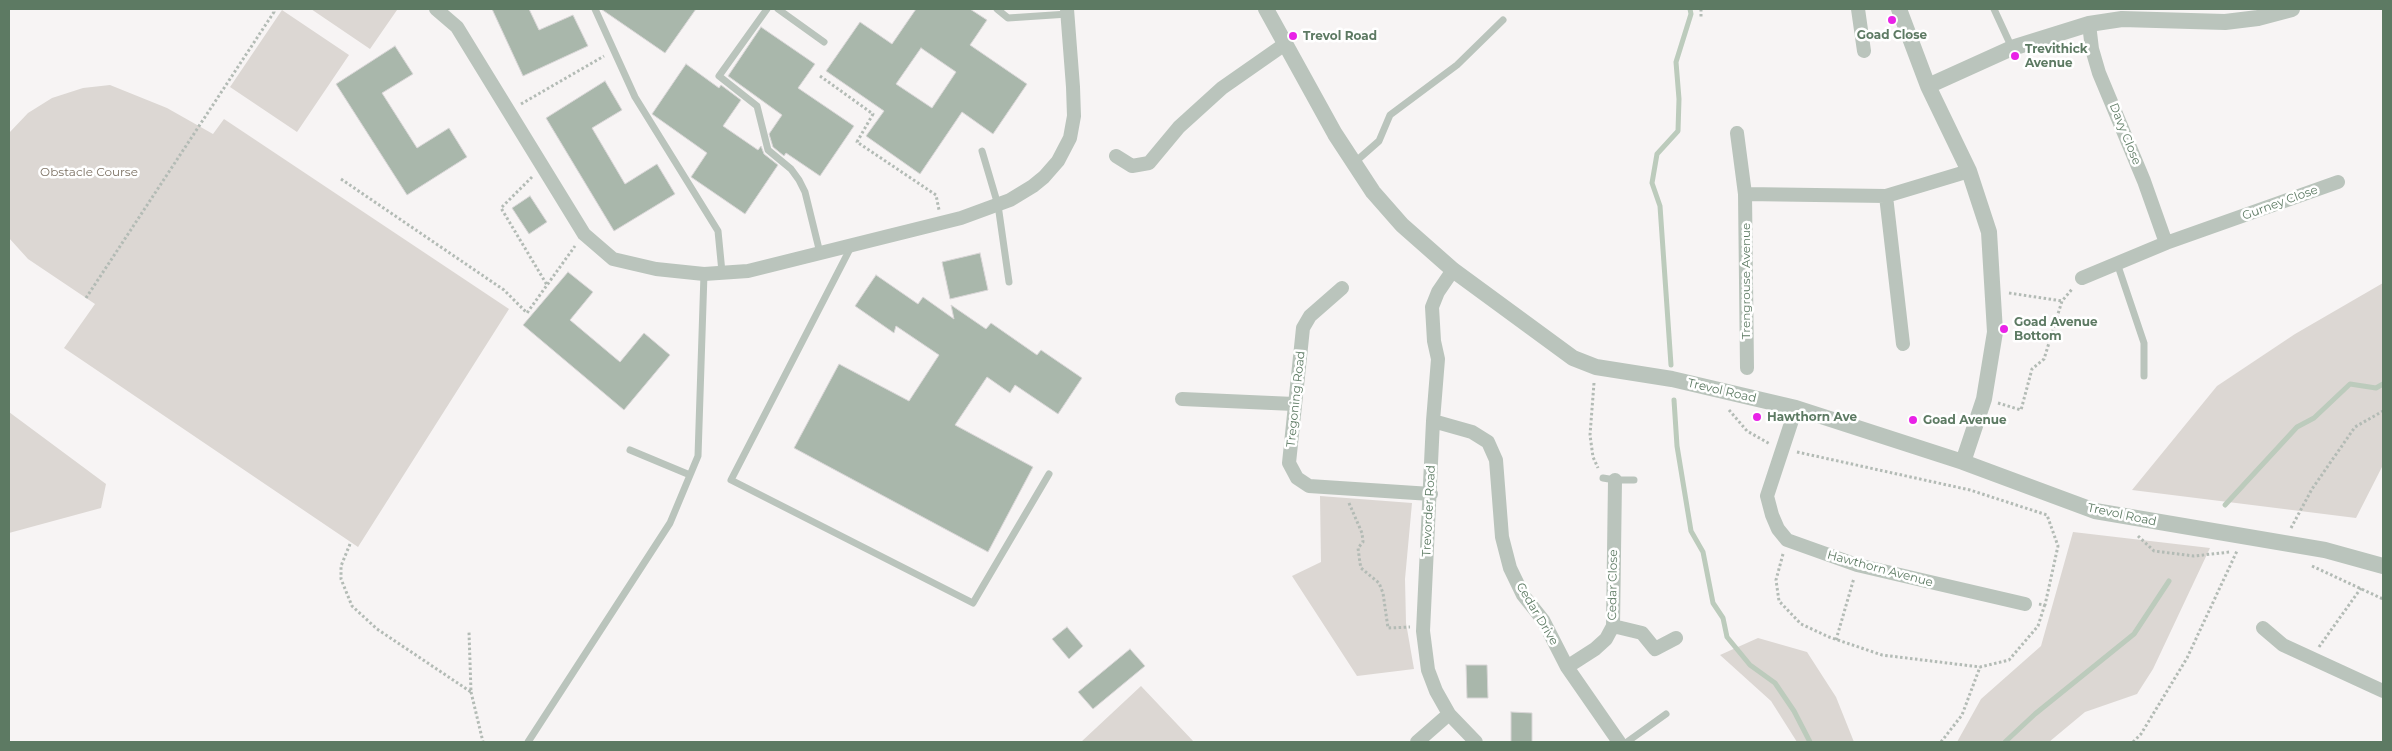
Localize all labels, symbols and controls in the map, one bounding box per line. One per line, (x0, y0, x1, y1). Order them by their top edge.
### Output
marker: Goad Close (1886, 14, 1898, 26)
place label: Goad Close (1857, 28, 1927, 42)
place label: Trevol Road (1303, 29, 1377, 43)
marker: Trevol Road (1287, 30, 1299, 42)
place label: Trevithick Avenue (2025, 42, 2088, 70)
marker: Trevithick Avenue (2009, 50, 2021, 62)
street label: Davy Close (2106, 101, 2144, 167)
park label: Obstacle Course (40, 165, 138, 179)
street label: Gurney Close (2240, 183, 2320, 223)
street label: Trengrouse Avenue (1739, 223, 1753, 339)
place label: Goad Avenue Bottom (2014, 315, 2098, 343)
marker: Goad Avenue Bottom (1998, 323, 2010, 335)
street label: Tregoning Road (1284, 350, 1308, 448)
street label: Trevol Road (1686, 376, 1758, 406)
place label: Hawthorn Ave (1767, 410, 1857, 424)
marker: Hawthorn Ave (1751, 411, 1763, 423)
place label: Goad Avenue (1923, 413, 2007, 427)
marker: Goad Avenue (1907, 414, 1919, 426)
street label: Trevorder Road (1419, 465, 1439, 557)
street label: Trevol Road (2086, 501, 2158, 529)
street label: Hawthorn Avenue (1825, 548, 1935, 590)
street label: Cedar Close (1605, 549, 1621, 621)
street label: Cedar Drive (1513, 580, 1561, 648)

